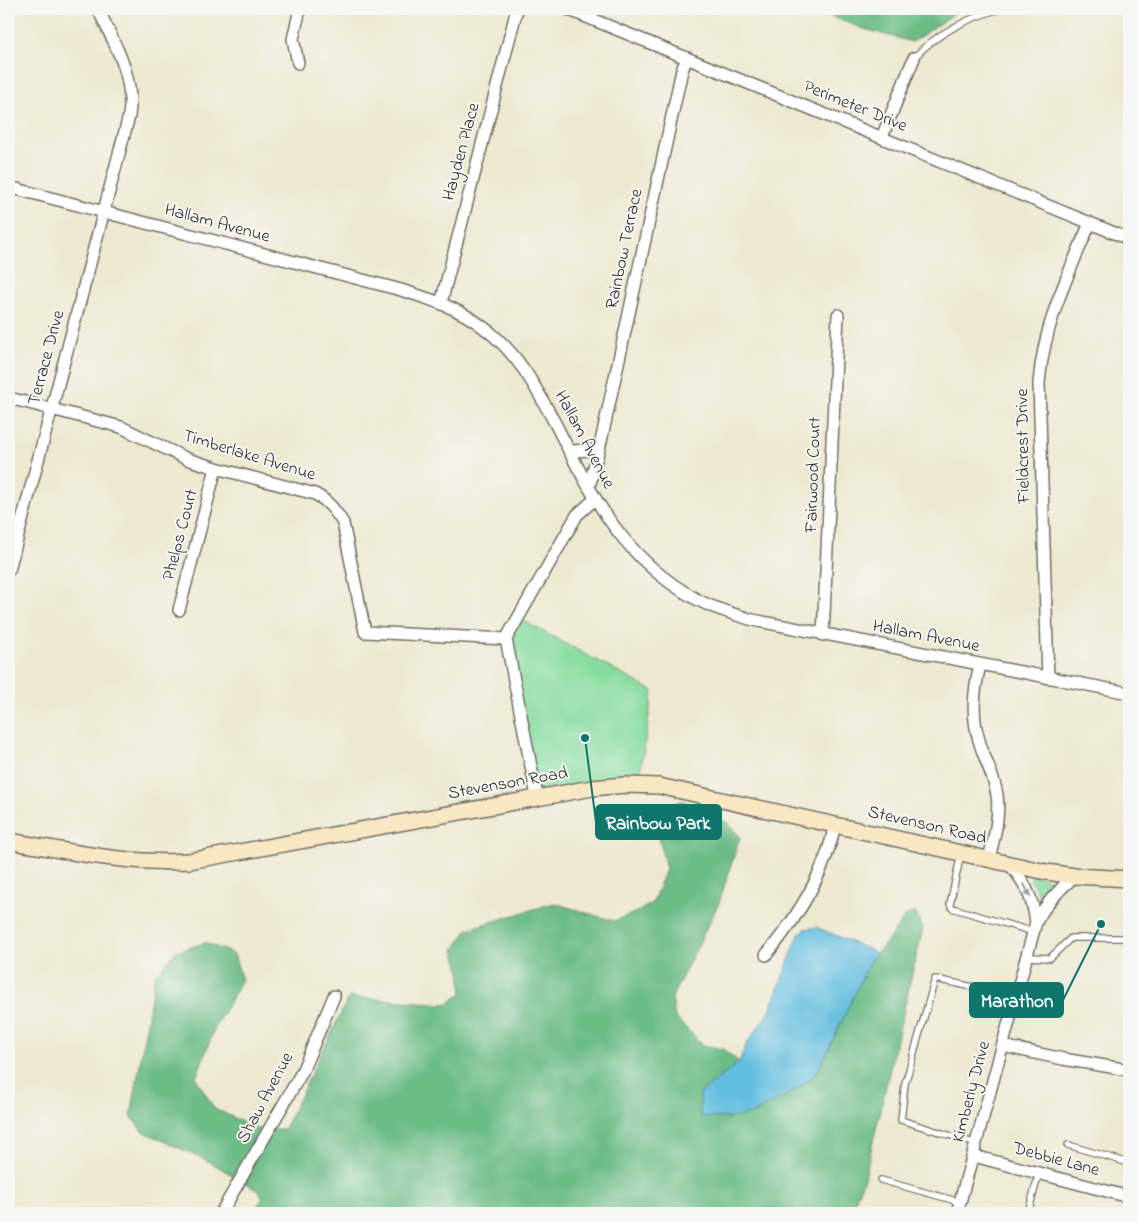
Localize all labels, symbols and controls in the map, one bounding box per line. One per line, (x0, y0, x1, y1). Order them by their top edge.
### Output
street label: Perimeter Drive (799, 74, 912, 140)
street label: Hayden Place (436, 99, 488, 204)
street label: Rainbow Terrace (600, 186, 651, 312)
street label: Hallam Avenue (161, 197, 274, 251)
street label: Terrace Drive (22, 307, 72, 408)
street label: Hallam Avenue (547, 386, 621, 495)
street label: Fieldcrest Drive (1010, 387, 1038, 505)
street label: Fairwood Court (799, 416, 829, 535)
street label: Timberlake Avenue (179, 423, 320, 489)
street label: Phelps Court (156, 486, 206, 584)
street label: Hallam Avenue (870, 614, 983, 660)
street label: Stevenson Road (446, 761, 570, 807)
street label: Stevenson Road (865, 800, 989, 852)
callout: Rainbow Park (596, 805, 721, 839)
text: Rainbow Park (605, 811, 711, 838)
one-way arrow (1023, 883, 1031, 898)
callout: Marathon (970, 983, 1063, 1017)
text: Marathon (981, 989, 1053, 1016)
street label: Kimberly Drive (946, 1037, 998, 1146)
street label: Shaw Avenue (231, 1047, 301, 1148)
street label: Debbie Lane (1009, 1136, 1103, 1184)

